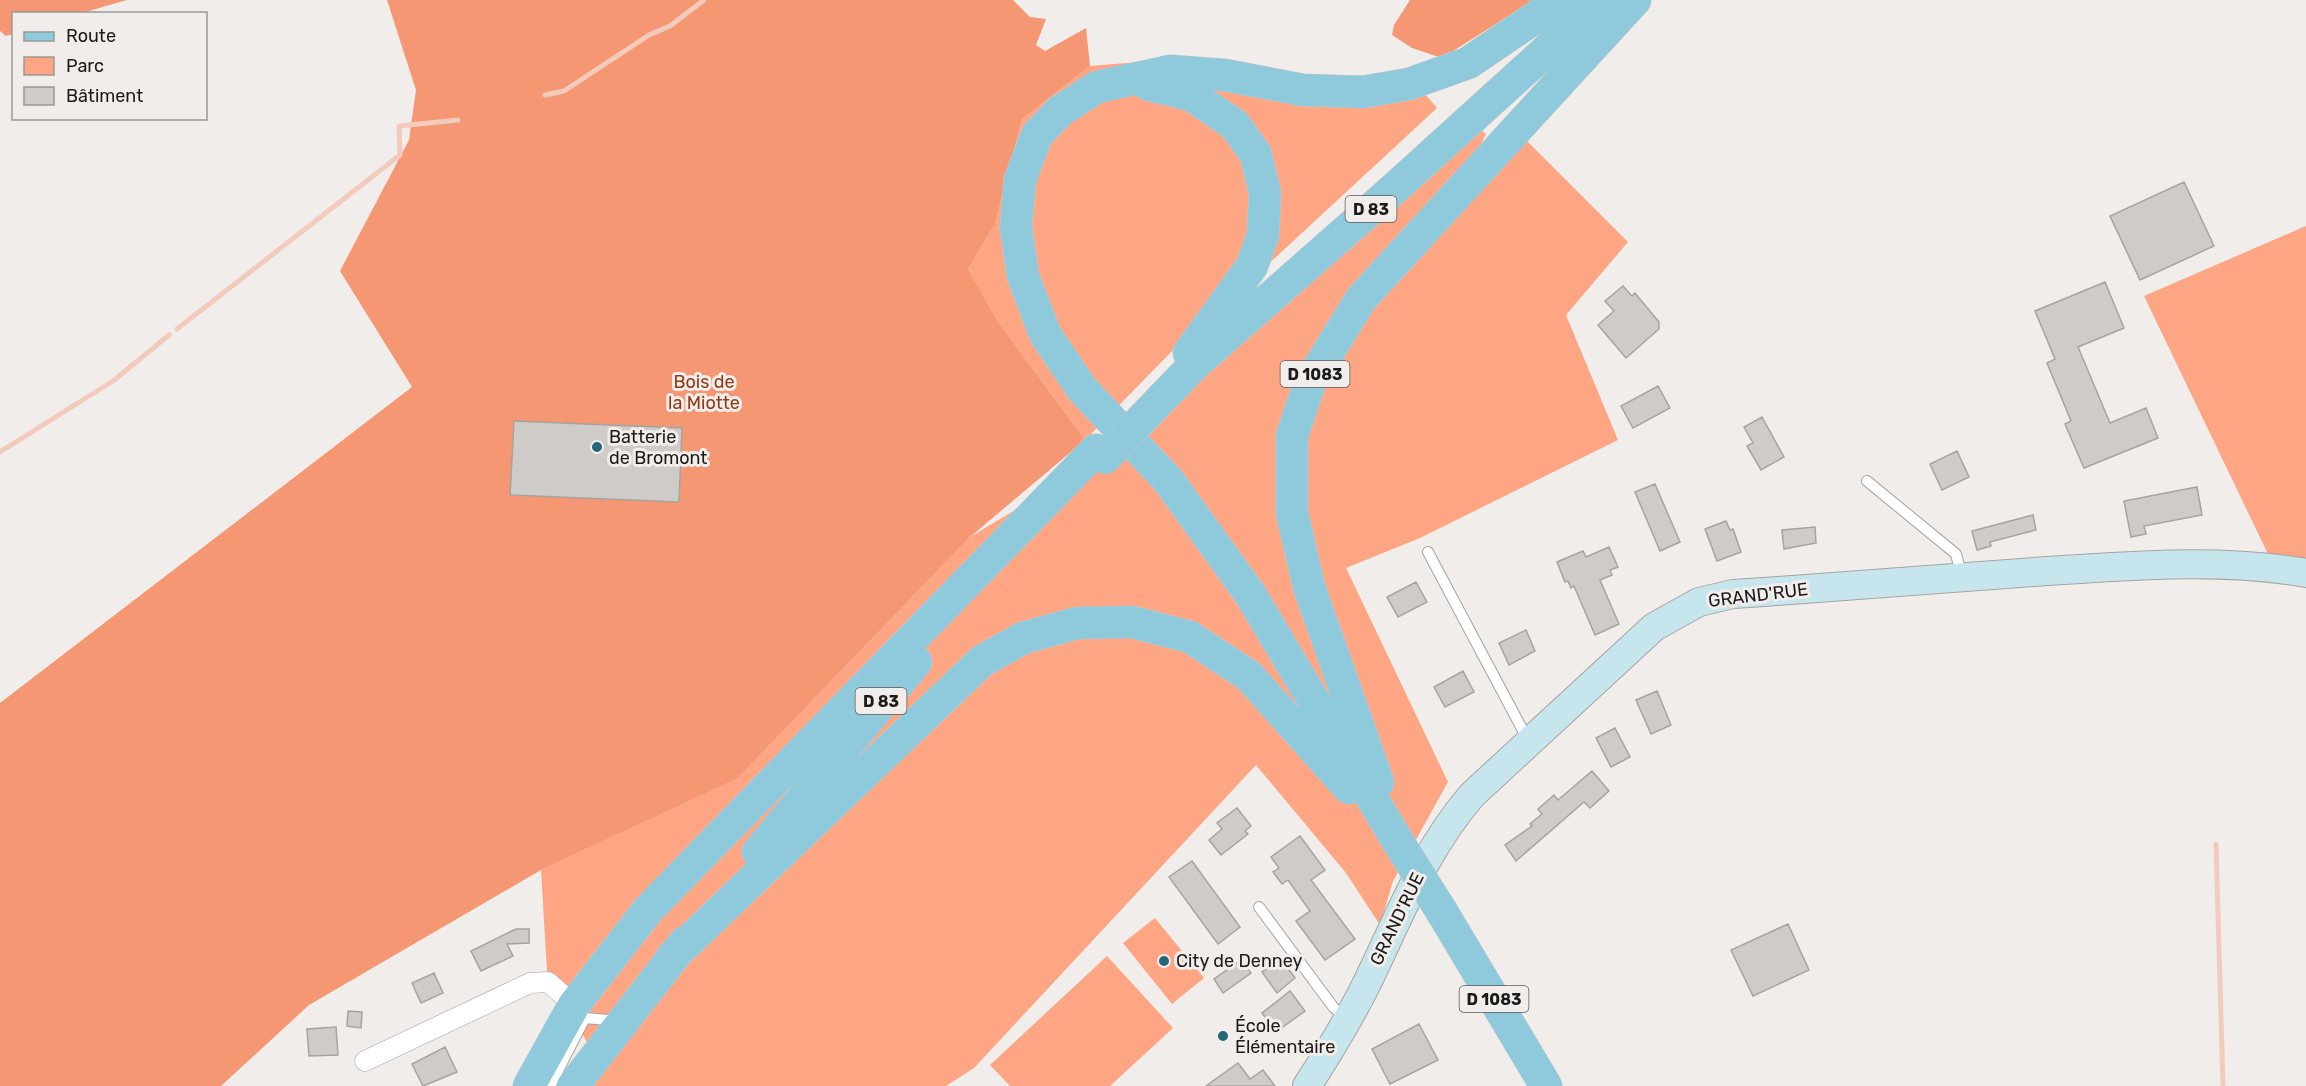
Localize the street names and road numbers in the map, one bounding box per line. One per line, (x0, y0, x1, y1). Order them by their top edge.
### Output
road number: D 83 (1346, 196, 1396, 222)
road number: D 1083 (1280, 361, 1350, 387)
street label: GRAND'RUE (1707, 578, 1809, 612)
road number: D 83 (856, 688, 906, 714)
street label: GRAND'RUE (1365, 869, 1429, 969)
road number: D 1083 (1460, 986, 1528, 1012)

